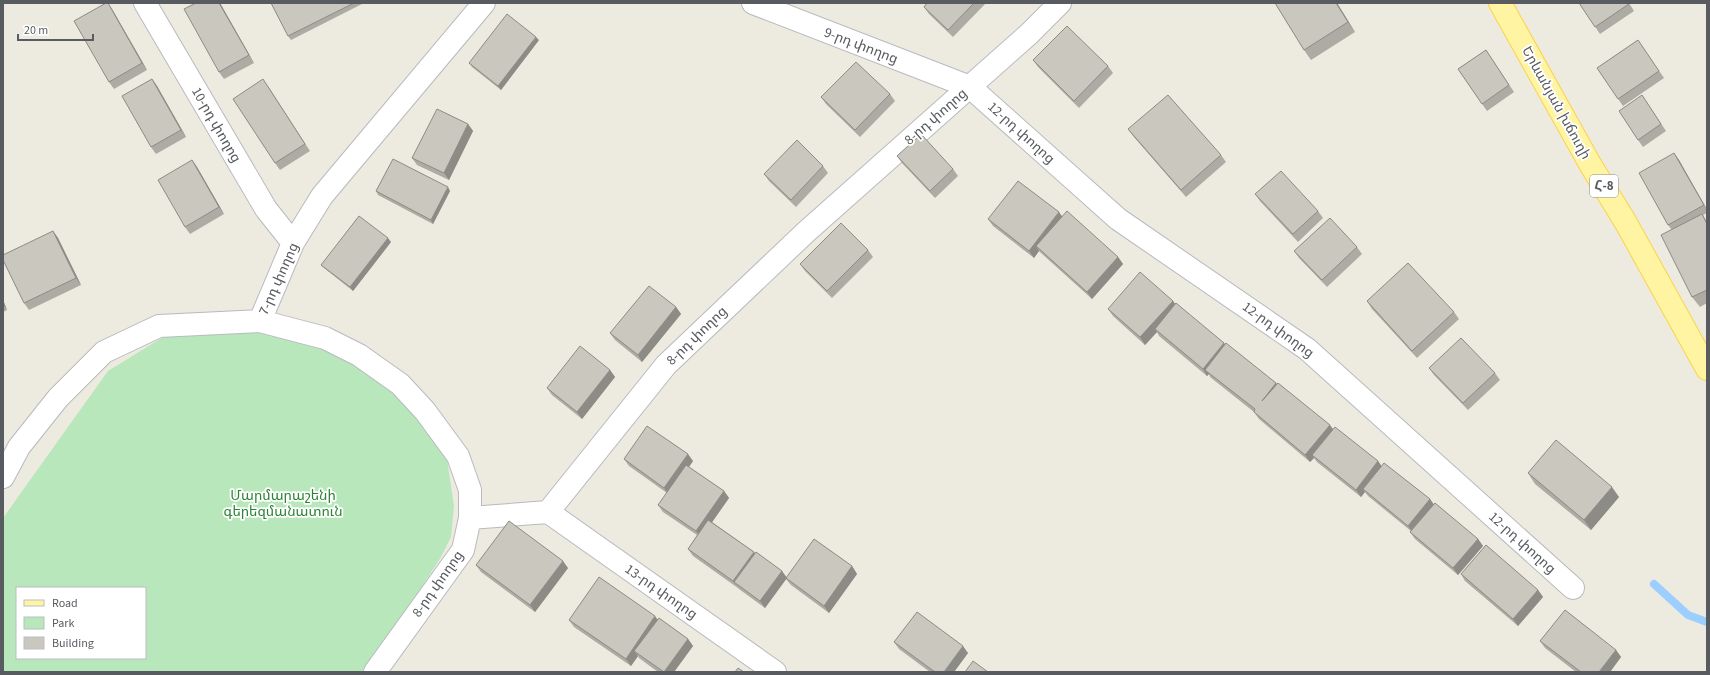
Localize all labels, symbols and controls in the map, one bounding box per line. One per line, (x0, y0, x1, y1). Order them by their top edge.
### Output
scale bar (18, 16, 93, 42)
text: 20 m (24, 22, 48, 39)
street label: 9-րդ փողոց (821, 23, 901, 69)
street label: Երևանյան խճուղի (1517, 43, 1595, 163)
street label: 10-րդ փողոց (186, 83, 246, 167)
street label: 8-րդ փողոց (900, 84, 972, 150)
street label: 12-րդ փողոց (983, 97, 1059, 169)
road number: Հ-8 (1590, 175, 1618, 197)
street label: 7-րդ փողոց (254, 239, 304, 319)
street label: 12-րդ փողոց (1238, 297, 1318, 363)
street label: 8-րդ փողոց (662, 302, 732, 370)
park label: Մարմարաշենի գերեզմանատուն (223, 486, 343, 522)
street label: 12-րդ փողոց (1484, 507, 1560, 579)
street label: 8-րդ փողոց (408, 546, 468, 622)
street label: 13-րդ փողոց (621, 560, 701, 624)
legend (16, 587, 146, 659)
text: Road (52, 595, 78, 612)
text: Park (52, 615, 74, 632)
text: Building (52, 635, 94, 652)

